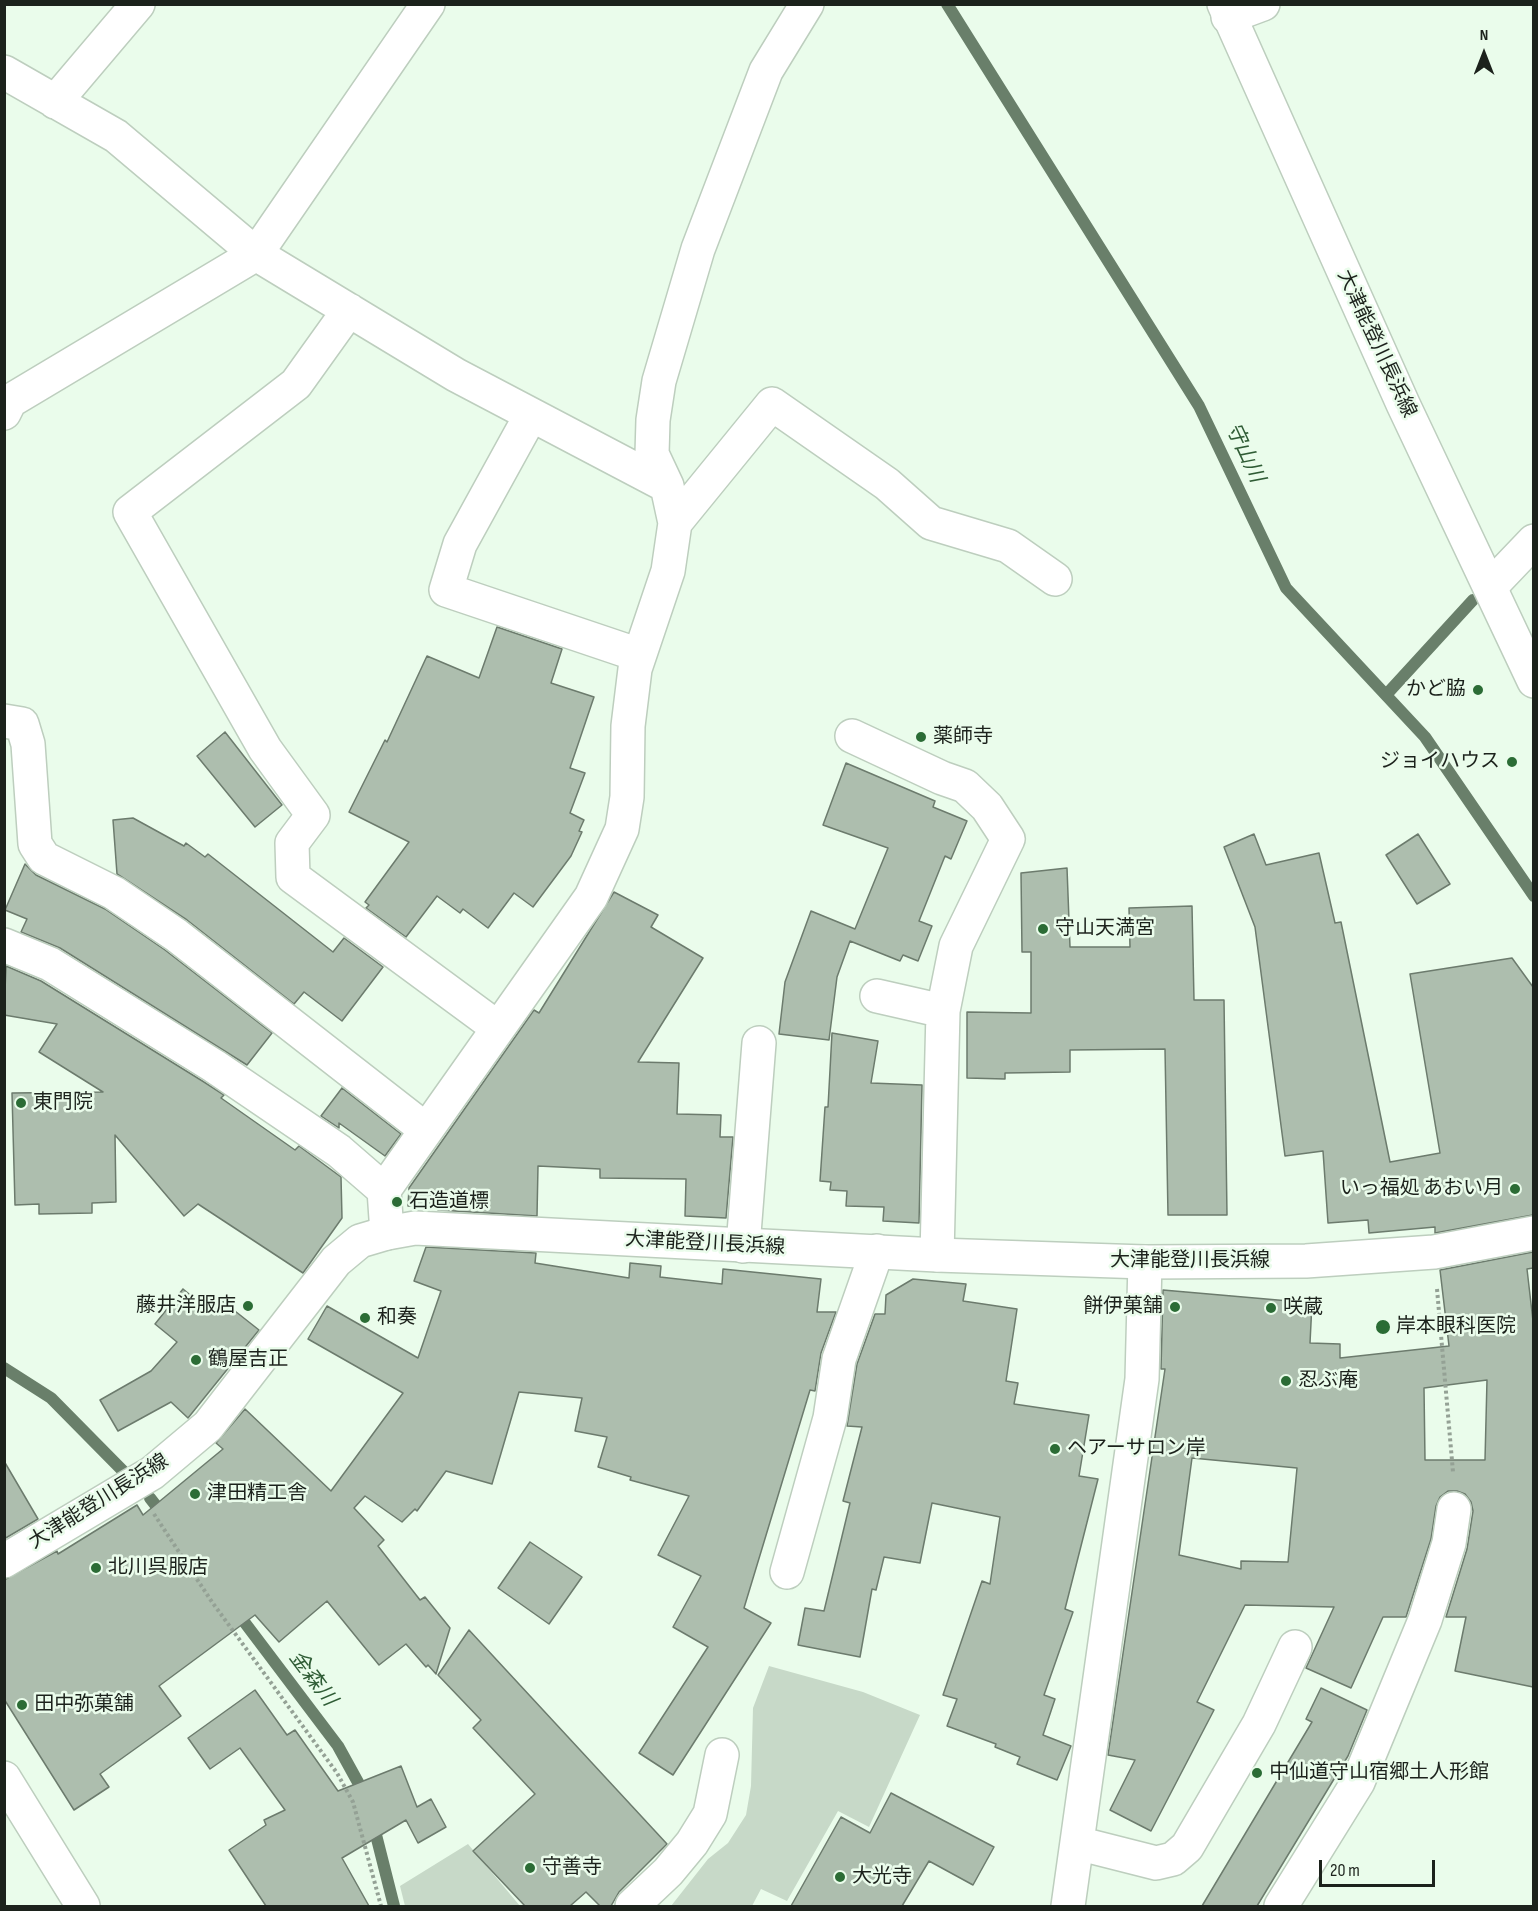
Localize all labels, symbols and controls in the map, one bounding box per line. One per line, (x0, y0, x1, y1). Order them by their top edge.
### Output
north arrow (1454, 24, 1514, 84)
text: N (1480, 26, 1488, 45)
street label: 大津能登川長浜線 (1331, 266, 1421, 422)
water label: 守山川 (1219, 419, 1269, 487)
place label: かど脇 (1406, 678, 1466, 702)
marker: かど脇 (1471, 683, 1485, 697)
place label: 薬師寺 (933, 725, 993, 749)
marker: 薬師寺 (914, 730, 928, 744)
place label: ジョイハウス (1380, 750, 1500, 774)
marker: ジョイハウス (1505, 755, 1519, 769)
place label: 守山天満宮 (1055, 917, 1155, 941)
marker: 守山天満宮 (1036, 922, 1050, 936)
place label: 東門院 (33, 1091, 93, 1115)
marker: 東門院 (14, 1096, 28, 1110)
place label: いっ福処 あおい月 (1340, 1177, 1503, 1201)
marker: いっ福処 あおい月 (1508, 1182, 1522, 1196)
place label: 石造道標 (409, 1190, 489, 1214)
marker: 石造道標 (390, 1195, 404, 1209)
street label: 大津能登川長浜線 (624, 1228, 786, 1260)
street label: 大津能登川長浜線 (1110, 1249, 1270, 1273)
place label: 藤井洋服店 (136, 1294, 236, 1318)
place label: 餅伊菓舗 (1083, 1295, 1163, 1319)
place label: 咲蔵 (1283, 1296, 1323, 1320)
marker: 藤井洋服店 (241, 1299, 255, 1313)
marker: 餅伊菓舗 (1168, 1300, 1182, 1314)
marker: 咲蔵 (1264, 1301, 1278, 1315)
place label: 和奏 (377, 1306, 417, 1330)
marker: 和奏 (358, 1311, 372, 1325)
place label: 岸本眼科医院 (1396, 1315, 1516, 1339)
marker: 岸本眼科医院 (1374, 1318, 1392, 1336)
place label: 鶴屋吉正 (208, 1348, 288, 1372)
marker: 鶴屋吉正 (189, 1353, 203, 1367)
place label: 忍ぶ庵 (1298, 1369, 1358, 1393)
marker: 忍ぶ庵 (1279, 1374, 1293, 1388)
place label: ヘアーサロン岸 (1067, 1437, 1206, 1461)
marker: ヘアーサロン岸 (1048, 1442, 1062, 1456)
street label: 大津能登川長浜線 (25, 1449, 173, 1555)
place label: 津田精工舎 (207, 1482, 307, 1506)
marker: 津田精工舎 (188, 1487, 202, 1501)
place label: 北川呉服店 (108, 1556, 208, 1580)
marker: 北川呉服店 (89, 1561, 103, 1575)
water label: 金森川 (283, 1646, 341, 1712)
place label: 田中弥菓舗 (34, 1693, 134, 1717)
marker: 田中弥菓舗 (15, 1698, 29, 1712)
place label: 中仙道守山宿郷土人形館 (1269, 1761, 1489, 1785)
marker: 中仙道守山宿郷土人形館 (1250, 1766, 1264, 1780)
scale bar (1322, 1848, 1438, 1886)
place label: 守善寺 (542, 1856, 602, 1880)
text: 20 m (1330, 1860, 1360, 1881)
marker: 守善寺 (523, 1861, 537, 1875)
place label: 大光寺 (852, 1865, 912, 1889)
marker: 大光寺 (833, 1870, 847, 1884)

